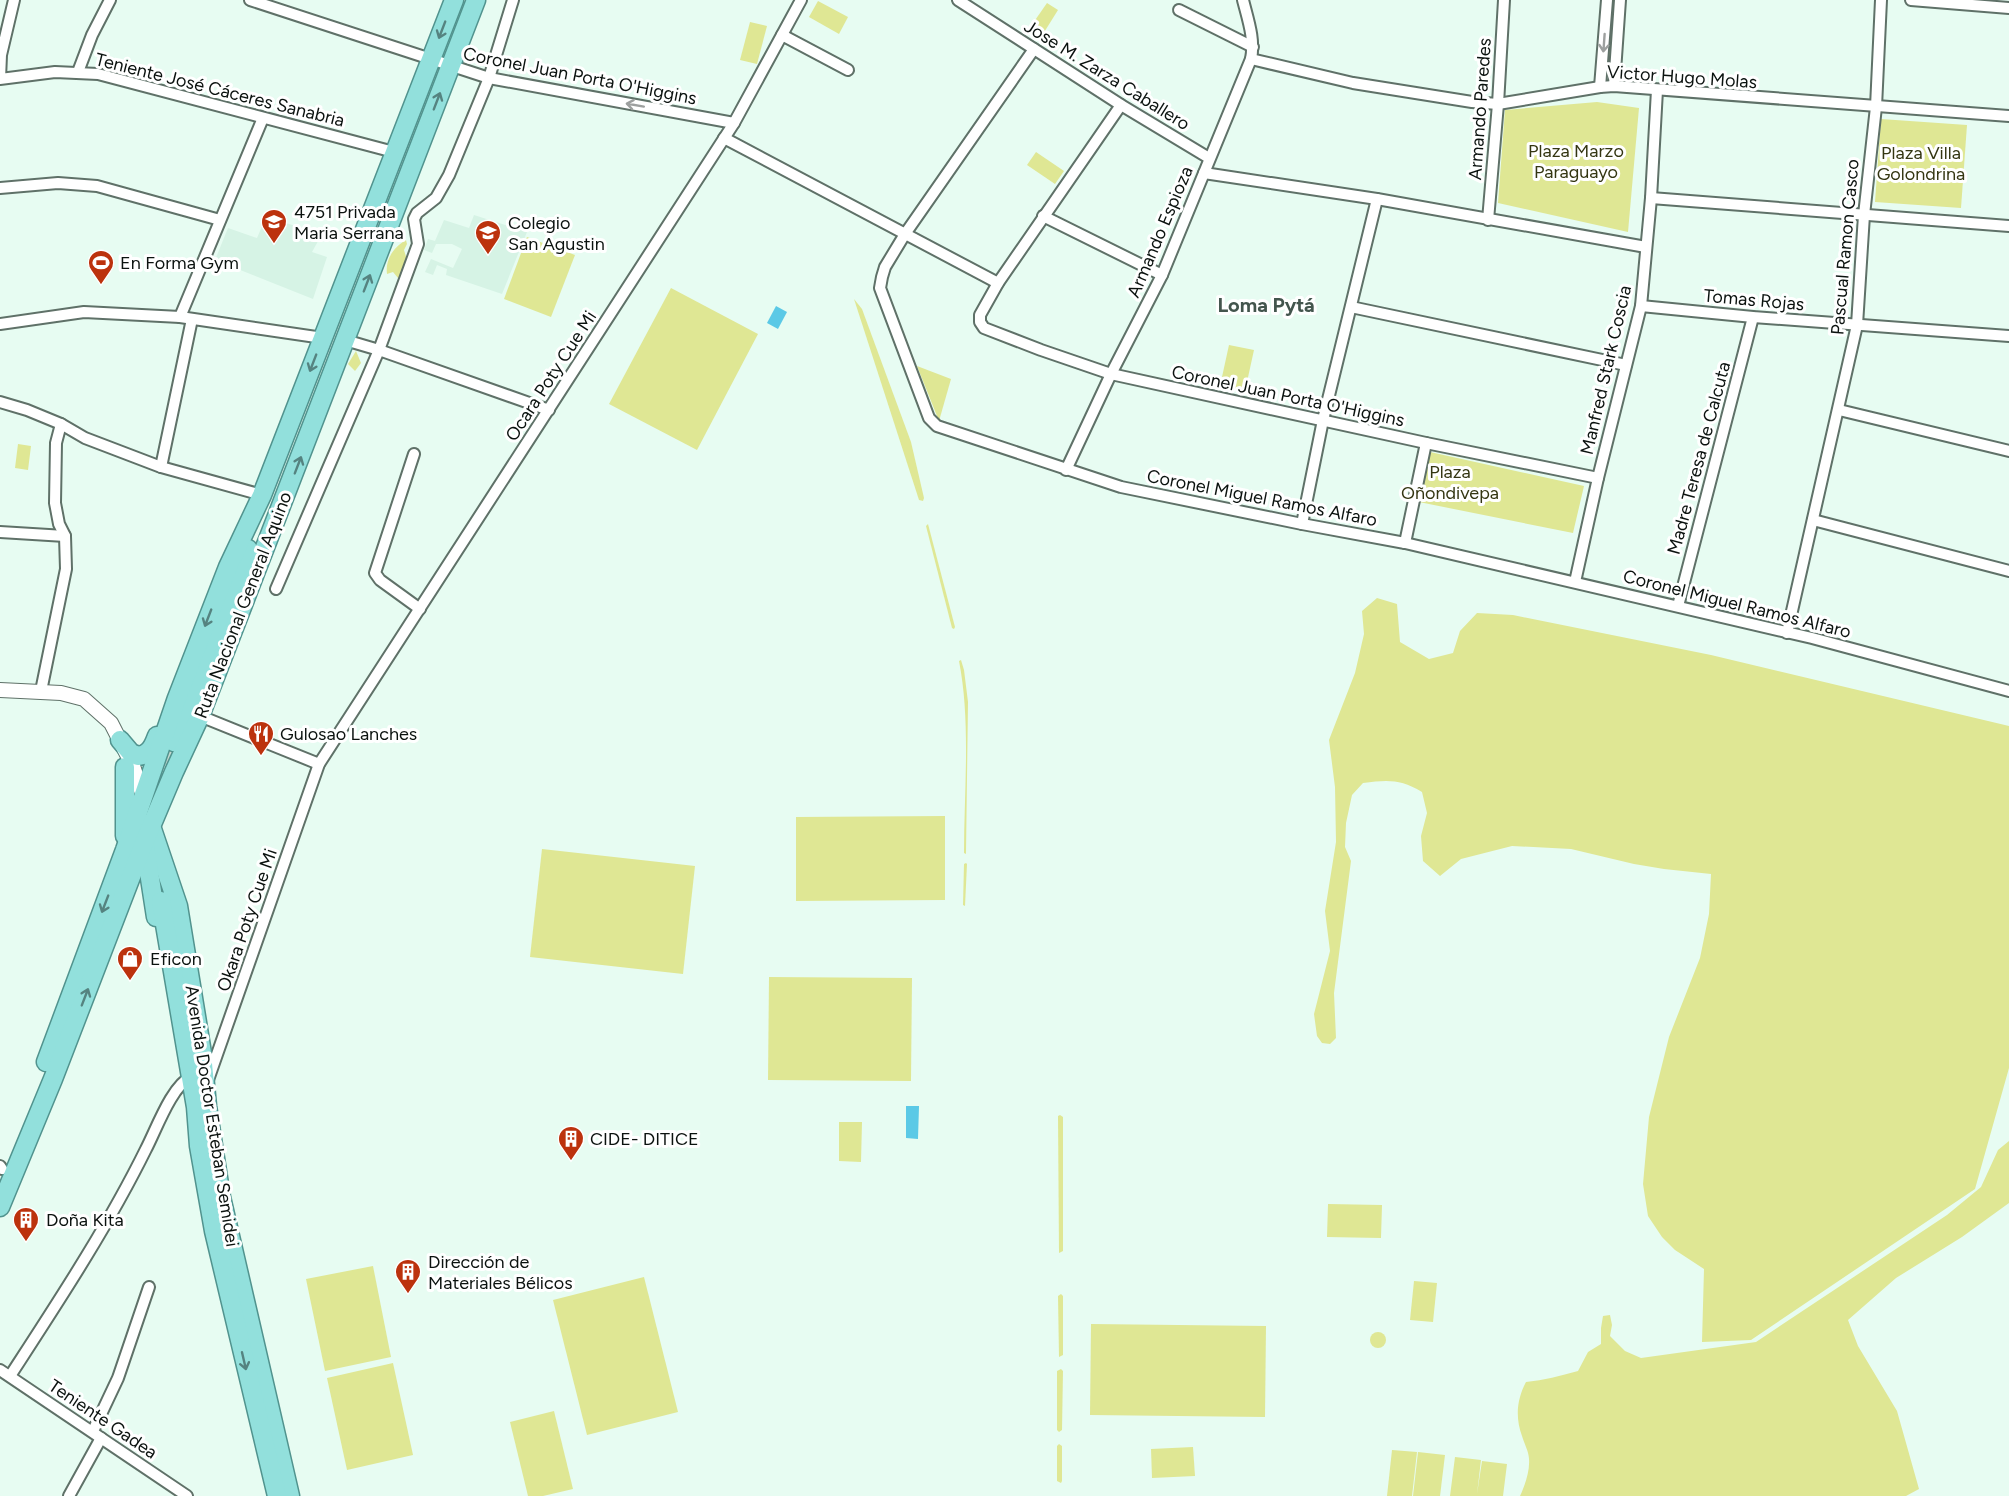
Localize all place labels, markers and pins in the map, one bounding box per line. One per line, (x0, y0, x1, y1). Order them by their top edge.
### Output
place label: 4751 Privada Maria Serrana (294, 201, 404, 244)
school or university icon: 4751 Privada Maria Serrana (259, 207, 289, 245)
place label: Colegio San Agustin (508, 212, 605, 255)
school or university icon: Colegio San Agustin (473, 218, 503, 256)
sports icon: En Forma Gym (86, 248, 116, 286)
place label: En Forma Gym (120, 252, 239, 274)
restaurant icon: Gulosao Lanches (246, 719, 276, 757)
place label: Gulosao Lanches (280, 723, 417, 745)
shop icon: Eficon (115, 944, 145, 982)
place label: Eficon (150, 948, 202, 970)
building icon: CIDE- DITICE (556, 1124, 586, 1162)
place label: CIDE- DITICE (590, 1128, 699, 1150)
building icon: Doña Kita (11, 1205, 41, 1243)
place label: Doña Kita (46, 1209, 124, 1231)
place label: Dirección de Materiales Bélicos (428, 1251, 573, 1294)
building icon: Dirección de Materiales Bélicos (393, 1257, 423, 1295)

